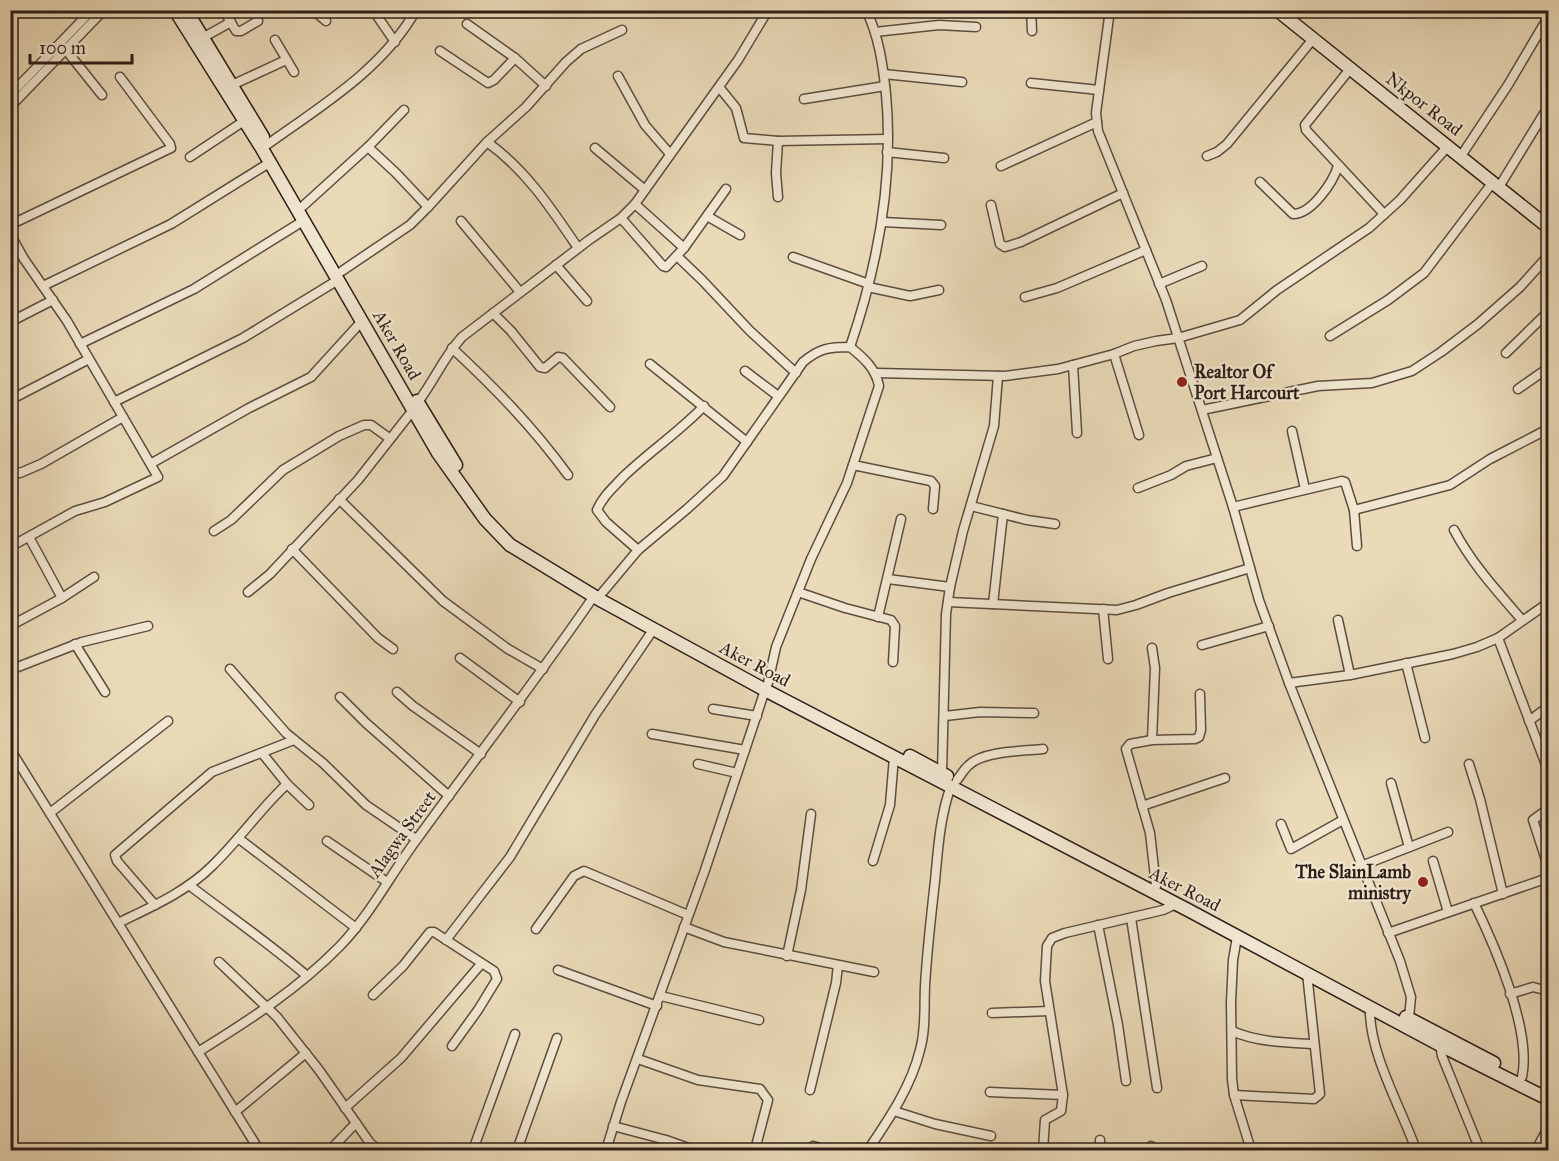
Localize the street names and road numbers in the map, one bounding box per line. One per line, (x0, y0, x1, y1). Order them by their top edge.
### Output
street label: Nkpor Road (1381, 67, 1467, 141)
street label: Aker Road (368, 305, 426, 384)
street label: Aker Road (715, 636, 794, 692)
street label: Alagwa Street (363, 786, 442, 883)
street label: Aker Road (1145, 861, 1224, 916)

